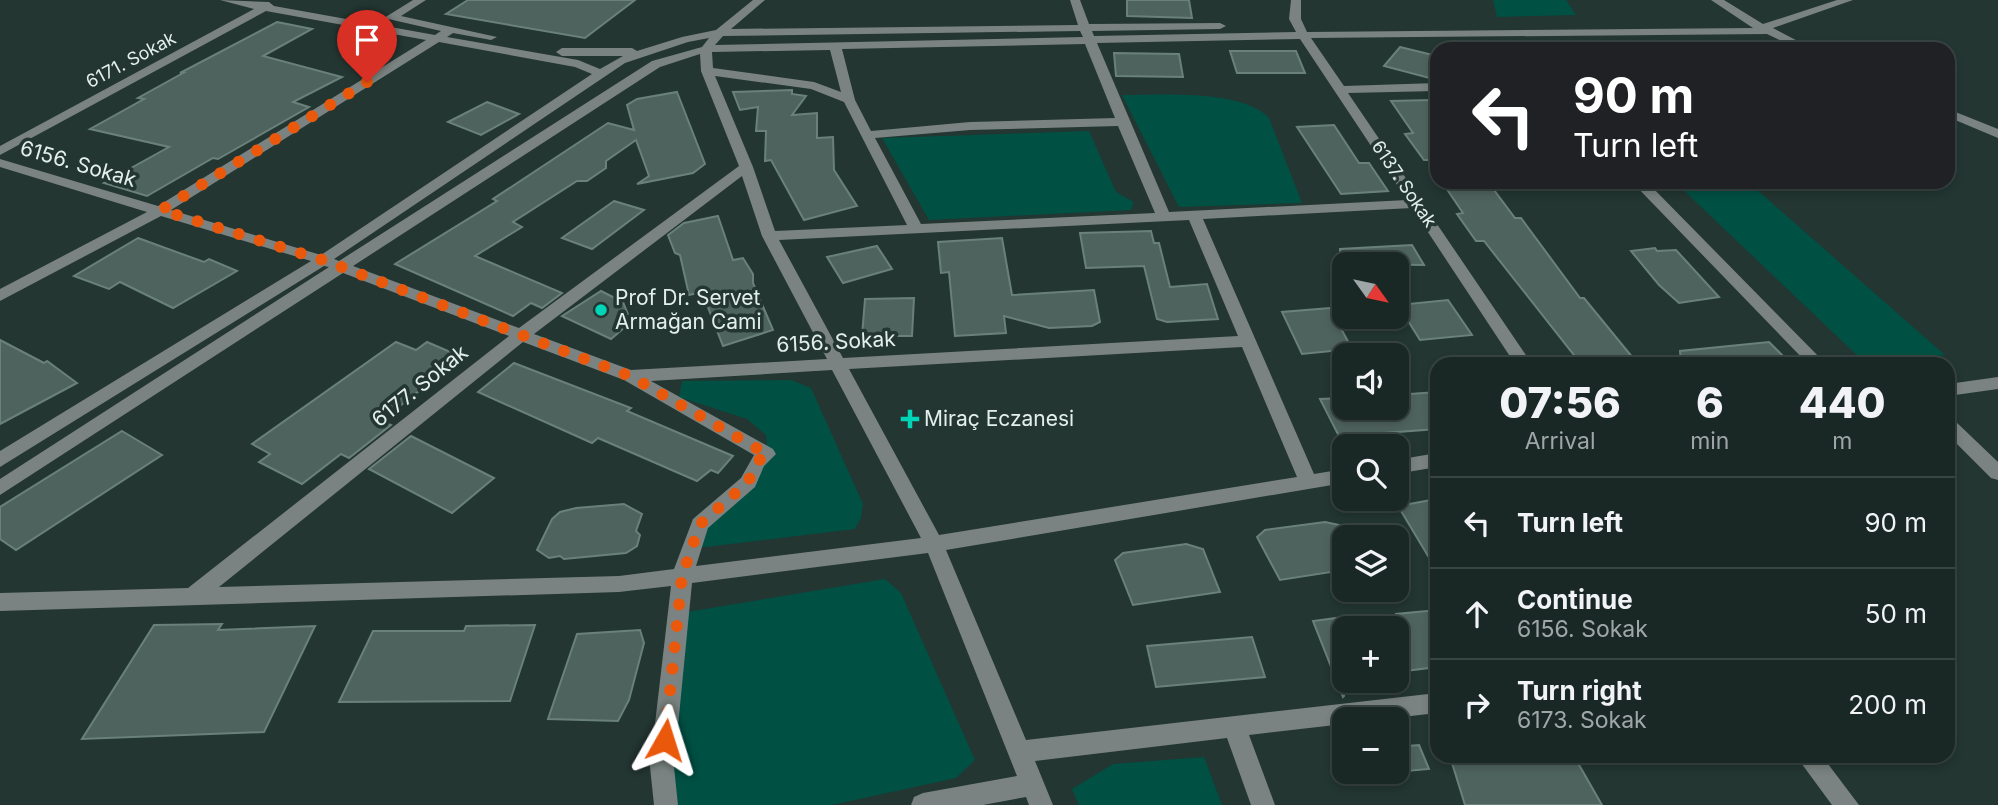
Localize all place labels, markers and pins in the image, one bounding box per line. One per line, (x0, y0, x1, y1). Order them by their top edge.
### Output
pin (337, 10, 397, 82)
place label: Prof Dr. Servet Armağan Cami (615, 285, 762, 334)
marker: Prof Dr. Servet Armağan Cami (593, 302, 609, 318)
place label: Miraç Eczanesi (924, 406, 1074, 431)
marker: Miraç Eczanesi (902, 411, 918, 427)

